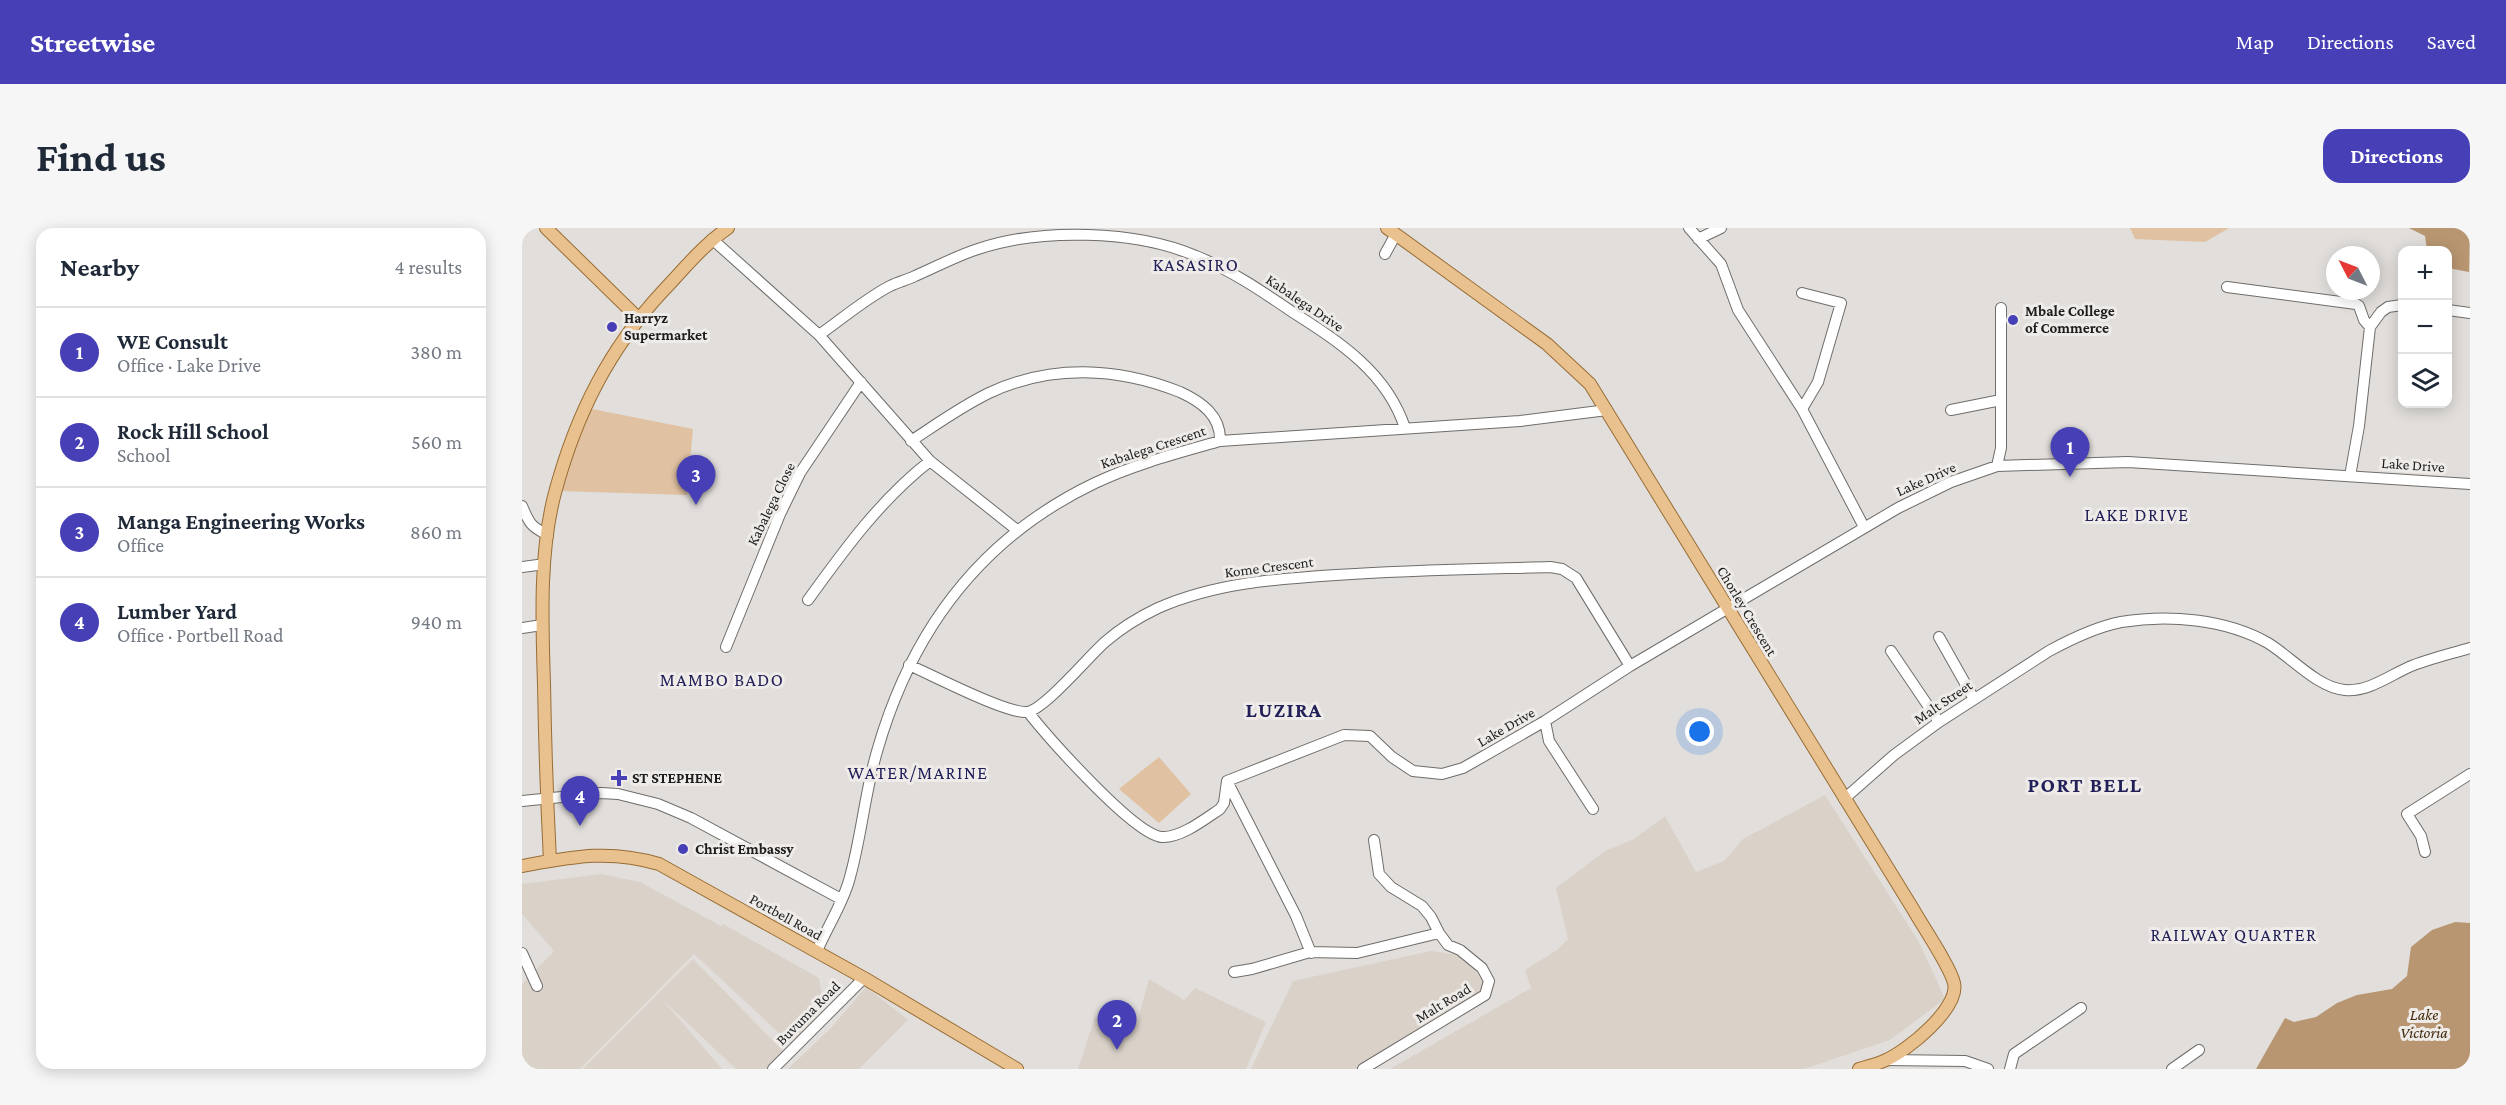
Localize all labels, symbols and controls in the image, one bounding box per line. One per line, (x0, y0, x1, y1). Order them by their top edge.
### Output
text: Streetwise (30, 27, 155, 58)
text: Map (2236, 30, 2274, 54)
text: Directions (2307, 30, 2394, 54)
text: Saved (2427, 30, 2476, 54)
button: Directions (2323, 129, 2470, 183)
text: Find us (36, 133, 166, 180)
north arrow (2326, 246, 2380, 300)
map controls (2398, 246, 2452, 408)
button: + (2398, 246, 2452, 300)
text: Nearby (60, 253, 139, 282)
district label: KASASIRO (1153, 255, 1239, 275)
text: 4 results (395, 256, 462, 278)
street label: Kabalega Drive (1263, 271, 1347, 336)
button: − (2398, 300, 2452, 354)
place label: Mbale College of Commerce (2025, 303, 2115, 336)
place label: Harryz Supermarket (624, 310, 708, 343)
marker: Mbale College of Commerce (2006, 313, 2020, 327)
marker: Harryz Supermarket (605, 320, 619, 334)
text: WE Consult (117, 329, 228, 354)
text: 1 (76, 341, 83, 363)
text: 380 m (411, 341, 462, 363)
text: Office · Lake Drive (117, 354, 261, 376)
button: layers (2398, 354, 2452, 408)
text: Rock Hill School (117, 419, 269, 444)
street label: Kabalega Crescent (1098, 422, 1209, 472)
pin: 1 (2050, 428, 2090, 477)
text: 2 (74, 431, 85, 453)
text: 560 m (411, 431, 462, 453)
text: School (117, 444, 170, 466)
street label: Lake Drive (2381, 455, 2446, 475)
pin: 3 (676, 456, 716, 505)
street label: Lake Drive (1894, 459, 1959, 499)
street label: Kabalega Close (744, 460, 799, 548)
district label: LAKE DRIVE (2084, 505, 2190, 525)
text: Manga Engineering Works (117, 509, 365, 534)
text: 3 (75, 521, 84, 543)
text: 860 m (410, 521, 462, 543)
text: Office (117, 534, 164, 556)
street label: Kome Crescent (1224, 553, 1315, 580)
street label: Chorley Crescent (1713, 563, 1781, 660)
text: Lumber Yard (117, 599, 237, 624)
text: 4 (74, 611, 85, 633)
text: 940 m (411, 611, 462, 633)
text: Office · Portbell Road (117, 624, 283, 646)
district label: MAMBO BADO (660, 670, 784, 690)
street label: Malt Street (1911, 676, 1976, 727)
district label: LUZIRA (1246, 698, 1323, 722)
street label: Lake Drive (1474, 704, 1538, 750)
your location (1685, 717, 1714, 746)
district label: WATER/MARINE (847, 763, 989, 783)
marker: ST STEPHENE (610, 769, 628, 787)
place label: ST STEPHENE (632, 770, 722, 786)
district label: PORT BELL (2027, 773, 2143, 797)
pin: 4 (560, 776, 600, 826)
place label: Christ Embassy (695, 841, 794, 857)
marker: Christ Embassy (676, 842, 690, 856)
street label: Portbell Road (747, 891, 825, 944)
district label: RAILWAY QUARTER (2151, 925, 2317, 945)
street label: Buvuma Road (773, 978, 843, 1048)
street label: Malt Road (1413, 980, 1474, 1026)
pin: 2 (1098, 1000, 1136, 1050)
water label: Lake Victoria (2400, 1006, 2448, 1041)

